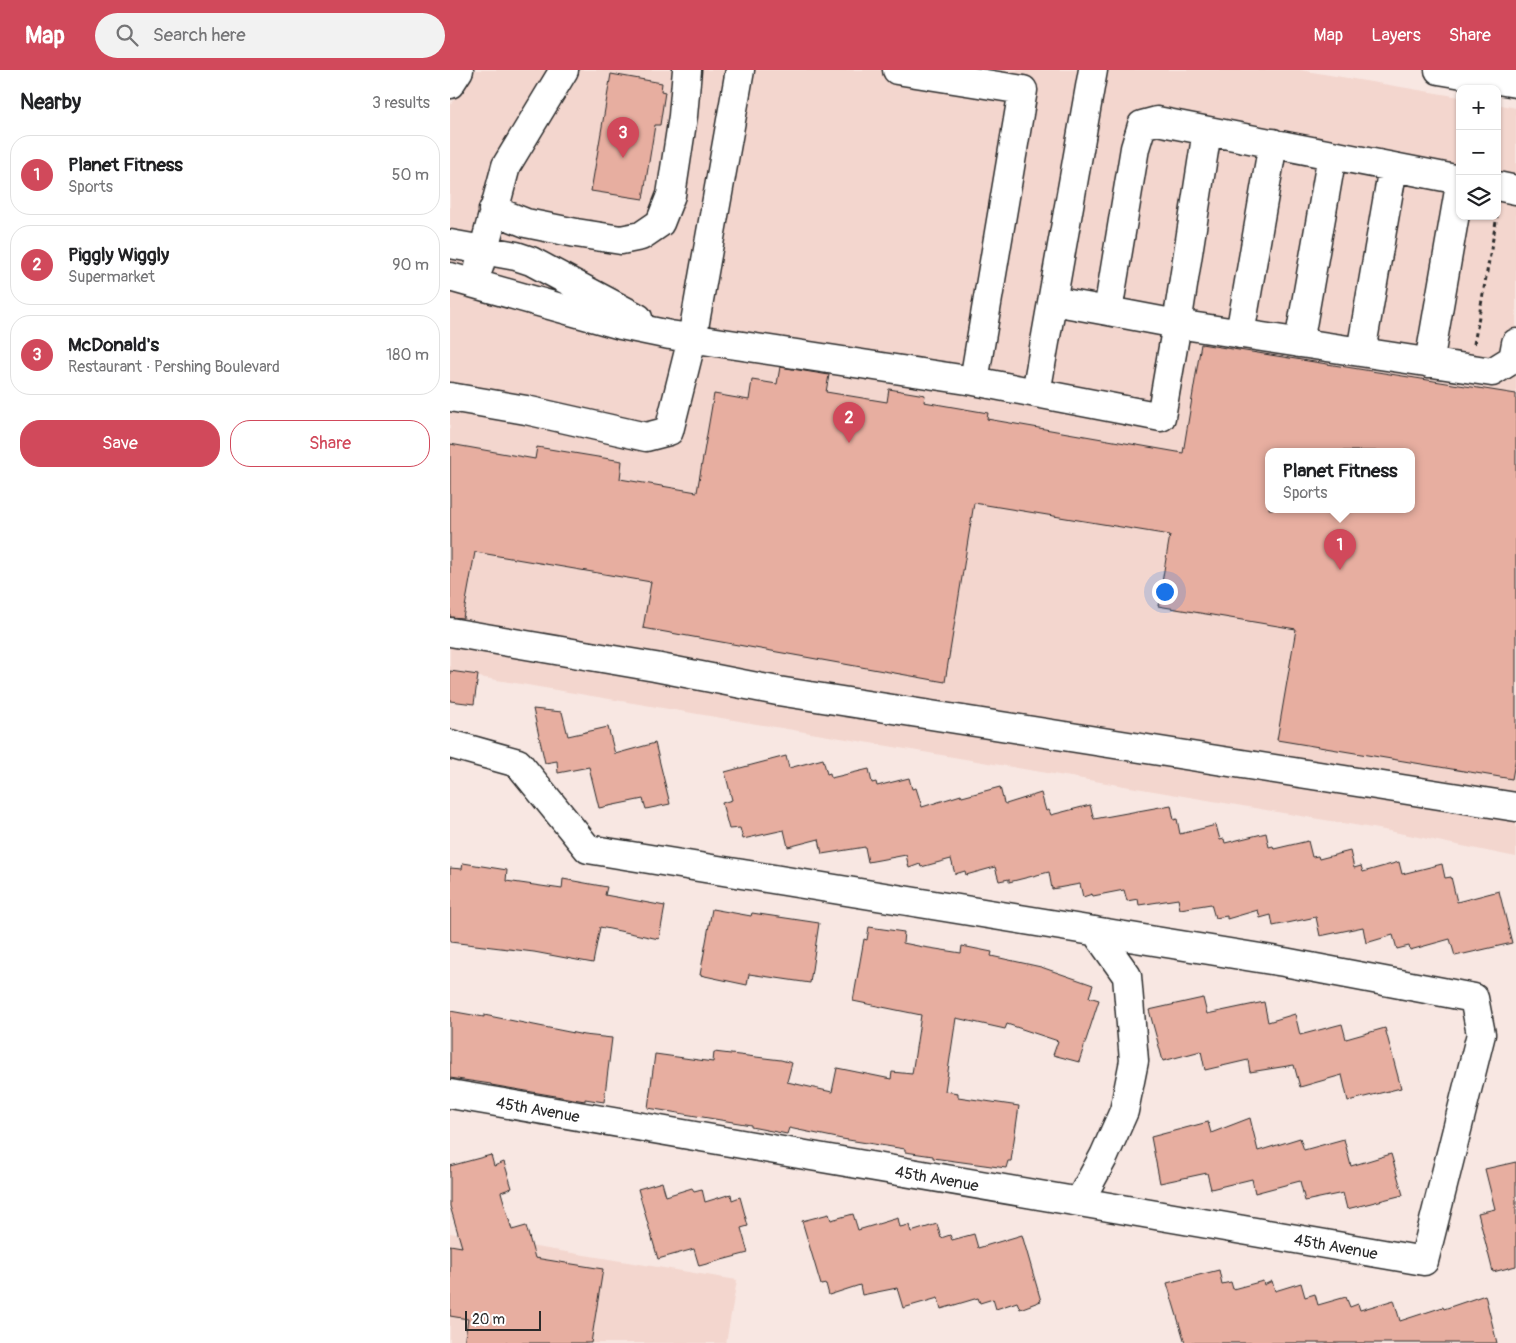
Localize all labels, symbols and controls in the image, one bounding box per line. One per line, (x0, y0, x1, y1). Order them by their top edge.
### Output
search box (95, 13, 445, 58)
text: Map (25, 21, 65, 50)
icon: search (113, 21, 141, 49)
text: Search here (153, 23, 246, 47)
text: Map (1314, 24, 1343, 47)
text: Layers (1371, 24, 1421, 47)
text: Share (1449, 24, 1491, 47)
map controls (1456, 85, 1501, 220)
button: + (1456, 85, 1501, 130)
text: Nearby (20, 89, 81, 116)
text: 3 results (372, 93, 430, 113)
pin: 3 (607, 117, 639, 158)
button: − (1456, 130, 1501, 175)
text: Planet Fitness (68, 153, 183, 177)
text: 1 (34, 165, 40, 185)
text: 50 m (392, 165, 429, 185)
button: layers (1456, 175, 1501, 220)
text: Sports (68, 177, 113, 197)
text: Piggly Wiggly (68, 243, 169, 267)
text: 2 (33, 255, 41, 275)
text: 90 m (392, 255, 429, 275)
text: Supermarket (68, 267, 155, 287)
text: McDonald's (68, 333, 159, 357)
text: 3 (33, 345, 41, 365)
text: 180 m (386, 345, 429, 365)
text: Restaurant · Pershing Boulevard (68, 357, 280, 377)
pin: 2 (833, 402, 865, 443)
button: Save (20, 420, 220, 467)
button: Share (230, 420, 430, 467)
popup (1265, 448, 1415, 513)
text: Planet Fitness (1283, 459, 1397, 483)
text: Sports (1283, 483, 1327, 503)
pin: 1 (1324, 529, 1356, 570)
your location (1152, 579, 1178, 605)
street label: 45th Avenue (494, 1093, 581, 1127)
street label: 45th Avenue (893, 1162, 980, 1196)
street label: 45th Avenue (1292, 1230, 1379, 1264)
scale bar (465, 1308, 541, 1331)
text: 20 m (472, 1311, 505, 1328)

